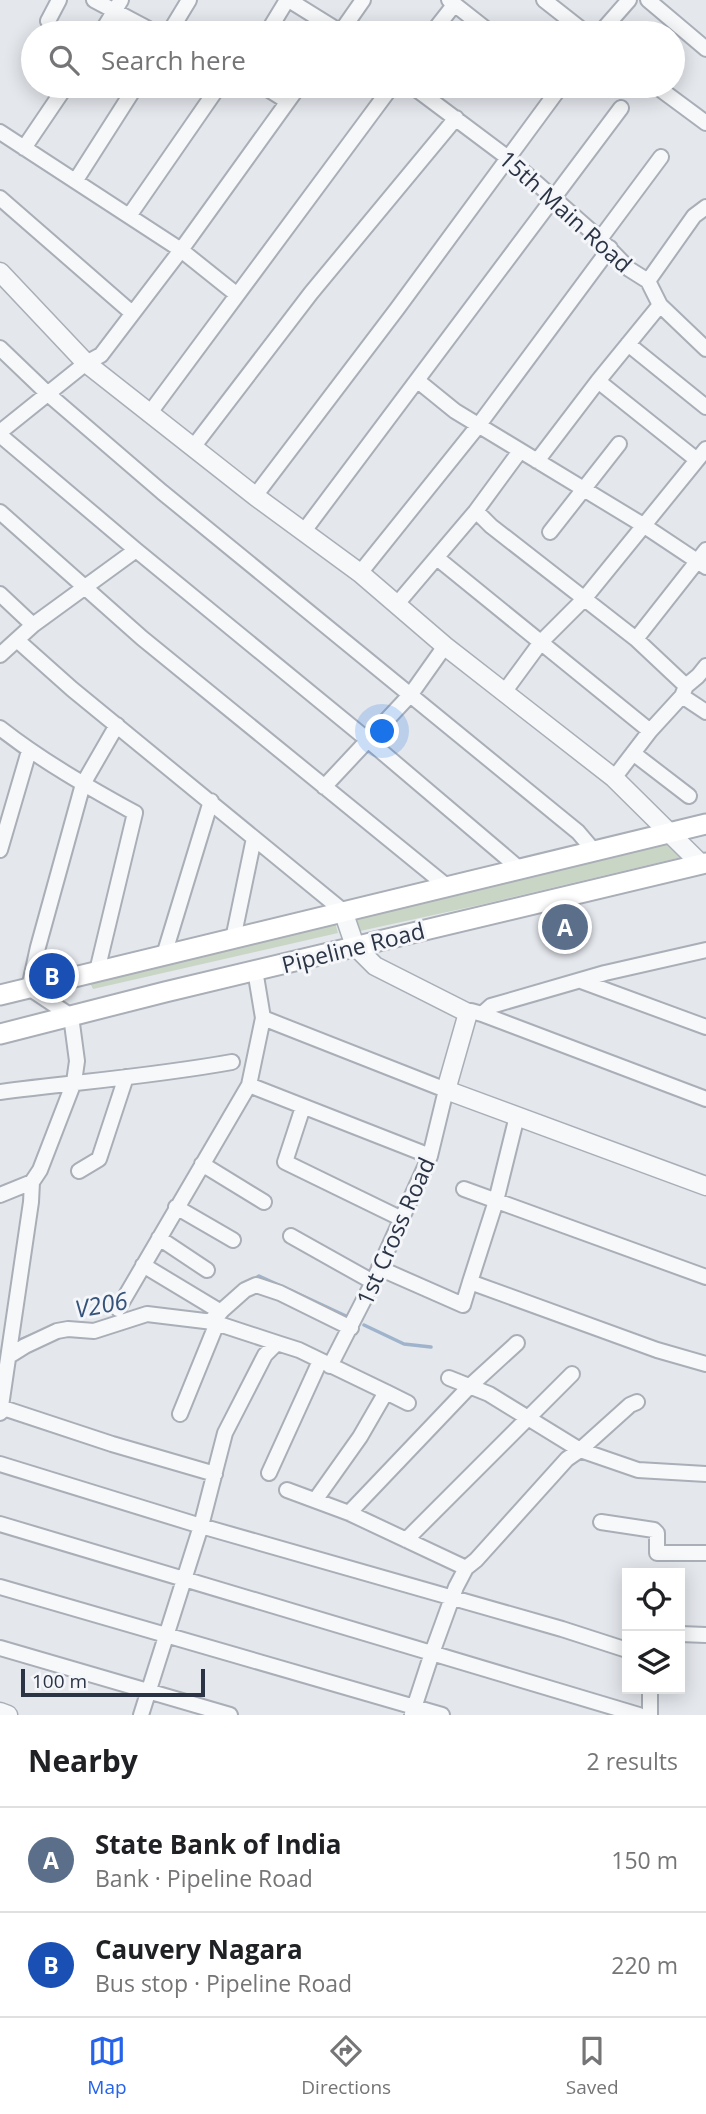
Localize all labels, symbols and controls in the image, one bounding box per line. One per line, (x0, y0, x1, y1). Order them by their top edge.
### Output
search box (21, 21, 685, 98)
icon: search (45, 41, 83, 79)
text: Search here (101, 42, 246, 78)
street label: 15th Main Road (493, 143, 639, 279)
your location (365, 714, 399, 748)
pin: A (542, 901, 588, 953)
street label: Pipeline Road (278, 914, 428, 980)
pin: B (29, 950, 75, 1002)
street label: 1st Cross Road (348, 1152, 442, 1310)
water label: V206 (72, 1283, 131, 1325)
map controls (622, 1568, 685, 1694)
button: locate (622, 1568, 685, 1631)
button: layers (622, 1631, 685, 1694)
scale bar (21, 1666, 205, 1698)
text: 100 m (32, 1668, 87, 1694)
text: Nearby (28, 1740, 138, 1781)
text: 2 results (587, 1745, 678, 1777)
text: State Bank of India (95, 1826, 342, 1862)
text: A (43, 1844, 59, 1876)
text: 150 m (611, 1844, 678, 1876)
text: Bank · Pipeline Road (95, 1862, 313, 1894)
text: Cauvery Nagara (95, 1931, 303, 1967)
text: B (43, 1949, 59, 1981)
text: 220 m (611, 1949, 678, 1981)
text: Bus stop · Pipeline Road (95, 1967, 352, 1999)
tab: Map (87, 2032, 127, 2100)
tab: Directions (301, 2032, 391, 2100)
tab: Saved (566, 2032, 619, 2100)

